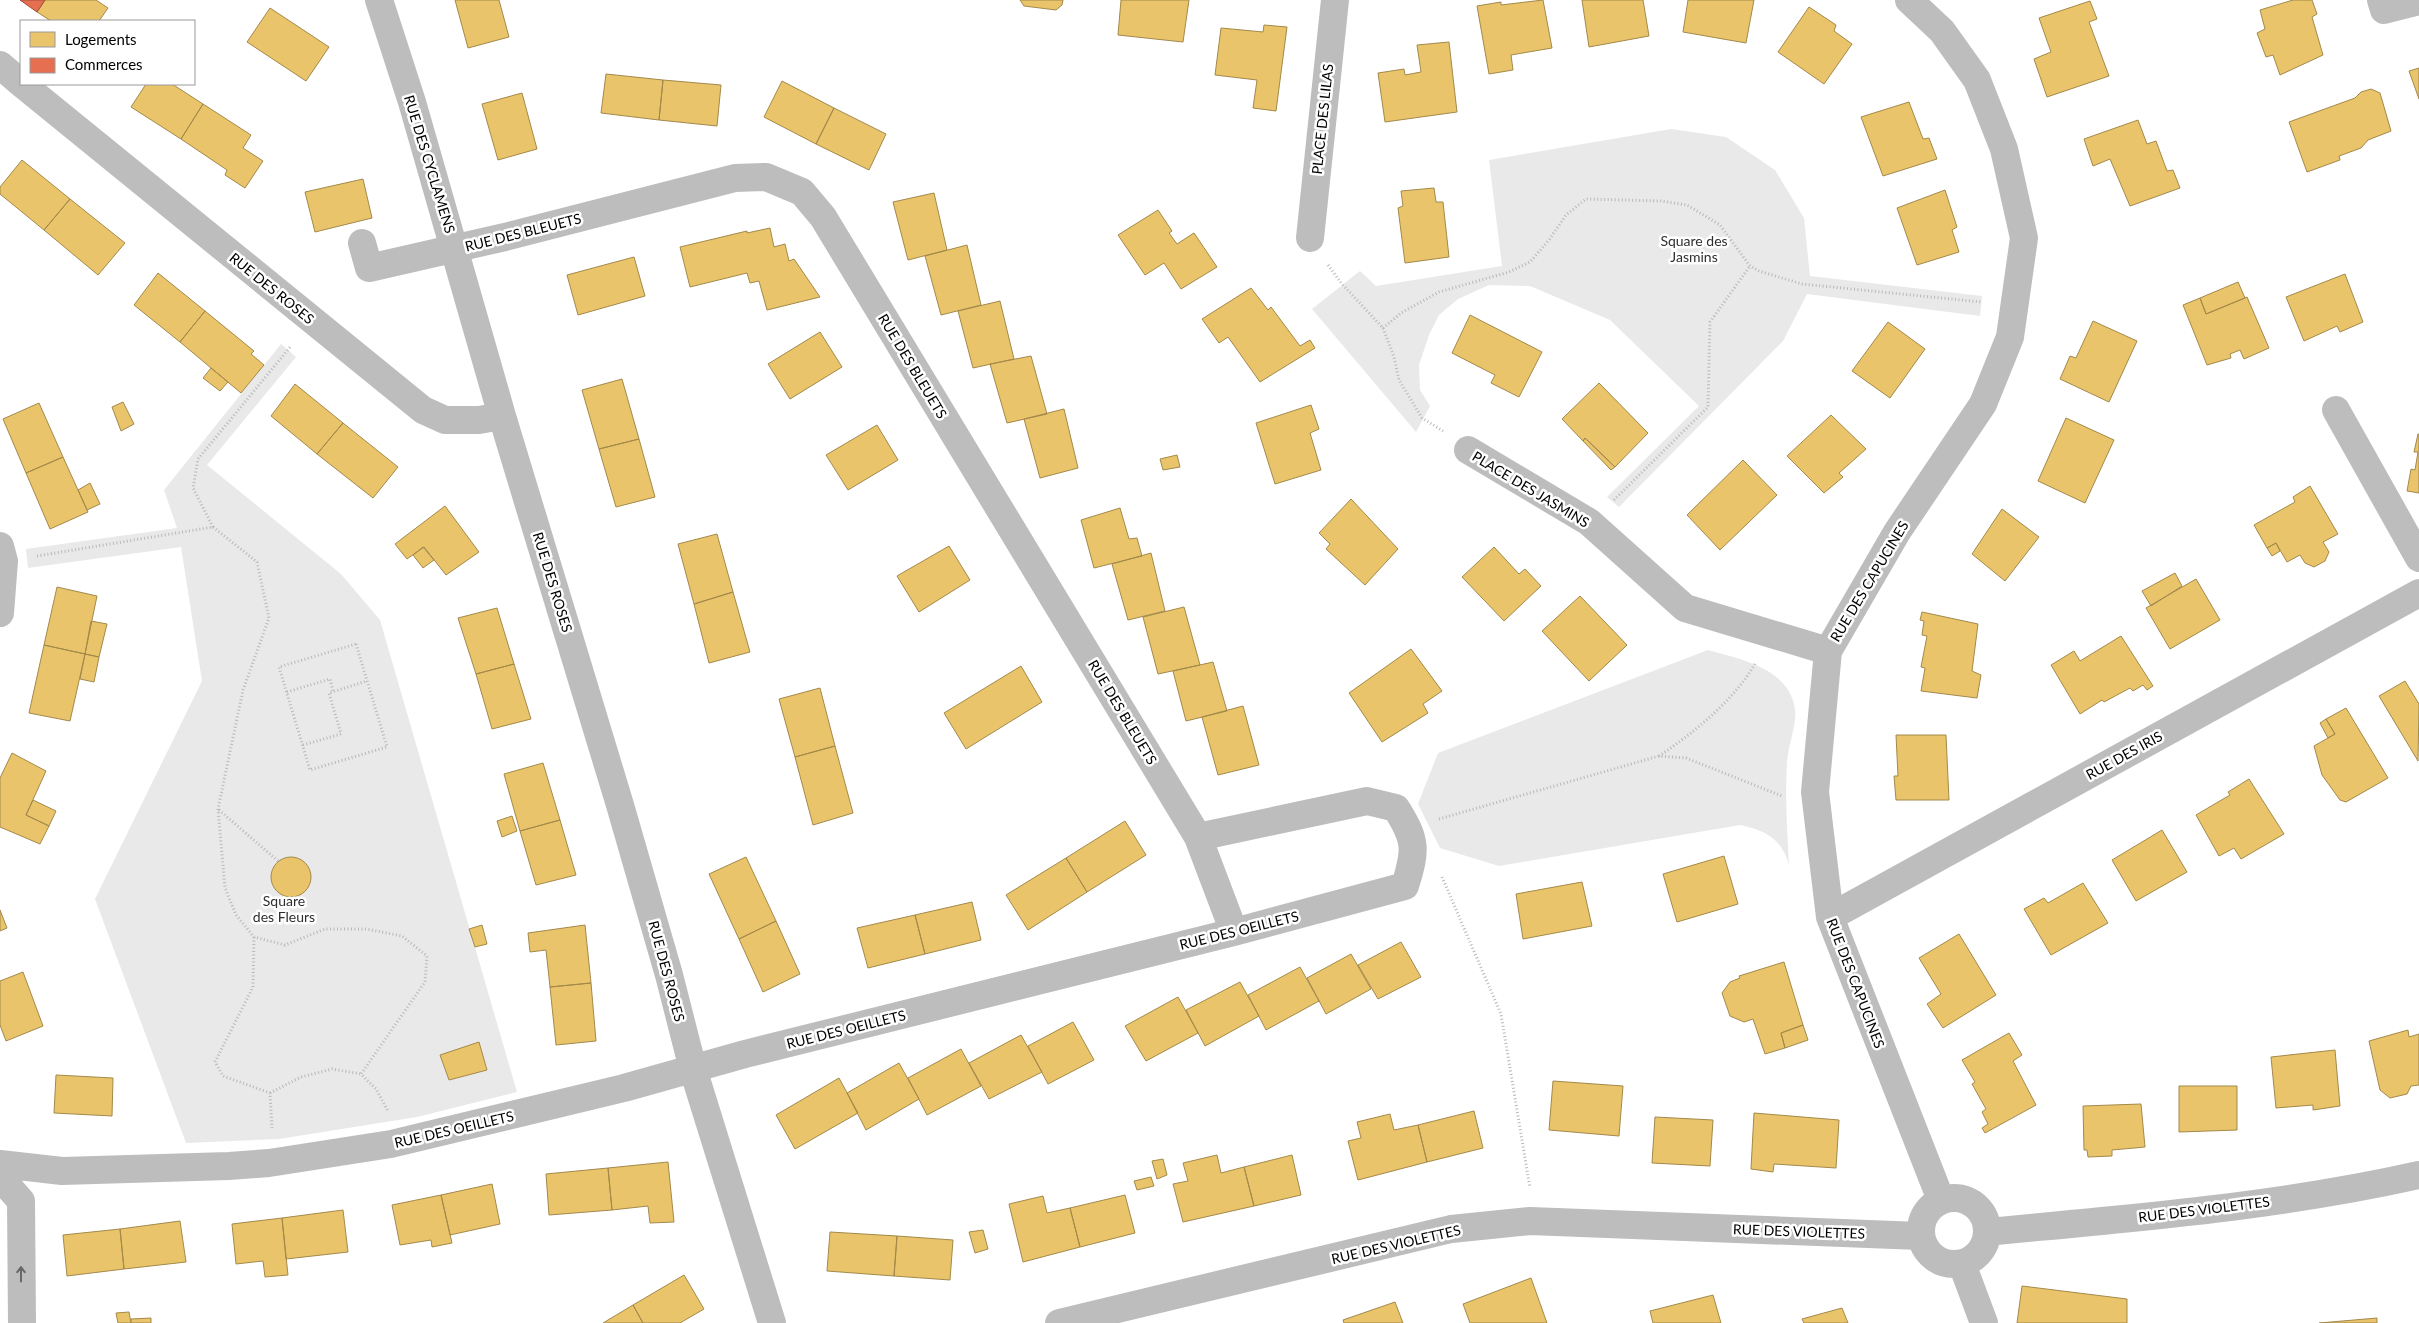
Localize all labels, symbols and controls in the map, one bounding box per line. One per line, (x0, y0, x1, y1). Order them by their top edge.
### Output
legend (20, 20, 195, 85)
text: Logements (65, 30, 137, 48)
text: Commerces (65, 55, 143, 73)
street label: PLACE DES LILAS (1308, 63, 1336, 175)
street label: RUE DES CYCLAMENS (401, 93, 459, 235)
street label: RUE DES BLEUETS (463, 209, 583, 255)
park label: Square des Jasmins (1660, 232, 1728, 265)
street label: RUE DES ROSES (226, 249, 318, 327)
street label: RUE DES BLEUETS (875, 311, 951, 421)
street label: PLACE DES JASMINS (1469, 447, 1593, 531)
street label: RUE DES CAPUCINES (1826, 518, 1912, 644)
street label: RUE DES ROSES (530, 530, 576, 634)
street label: RUE DES BLEUETS (1085, 657, 1161, 767)
street label: RUE DES IRIS (2083, 727, 2165, 783)
park label: Square des Fleurs (253, 892, 315, 925)
street label: RUE DES OEILLETS (1178, 907, 1300, 953)
street label: RUE DES CAPUCINES (1823, 916, 1889, 1050)
street label: RUE DES ROSES (645, 919, 689, 1023)
street label: RUE DES OEILLETS (785, 1006, 907, 1052)
street label: RUE DES OEILLETS (393, 1107, 515, 1151)
street label: RUE DES VIOLETTES (2137, 1193, 2271, 1225)
street label: RUE DES VIOLETTES (1733, 1220, 1865, 1242)
street label: RUE DES VIOLETTES (1330, 1221, 1462, 1267)
one-way arrow (16, 1267, 26, 1283)

